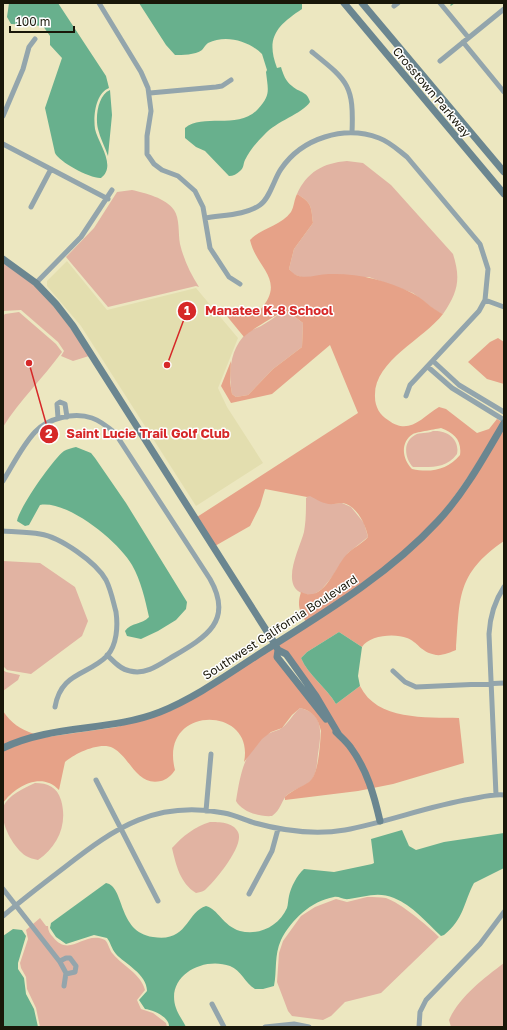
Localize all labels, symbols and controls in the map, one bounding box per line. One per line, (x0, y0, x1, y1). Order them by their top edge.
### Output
scale bar (10, 8, 74, 34)
text: 100 m (16, 14, 50, 29)
street label: Crosstown Parkway (390, 44, 474, 140)
callout: Manatee K-8 School (177, 298, 341, 323)
text: Manatee K-8 School (205, 302, 334, 318)
text: 1 (184, 303, 190, 318)
callout: Saint Lucie Trail Golf Club (39, 421, 238, 446)
text: Saint Lucie Trail Golf Club (66, 425, 230, 441)
text: 2 (45, 426, 53, 441)
street label: Southwest California Boulevard (200, 571, 360, 683)

